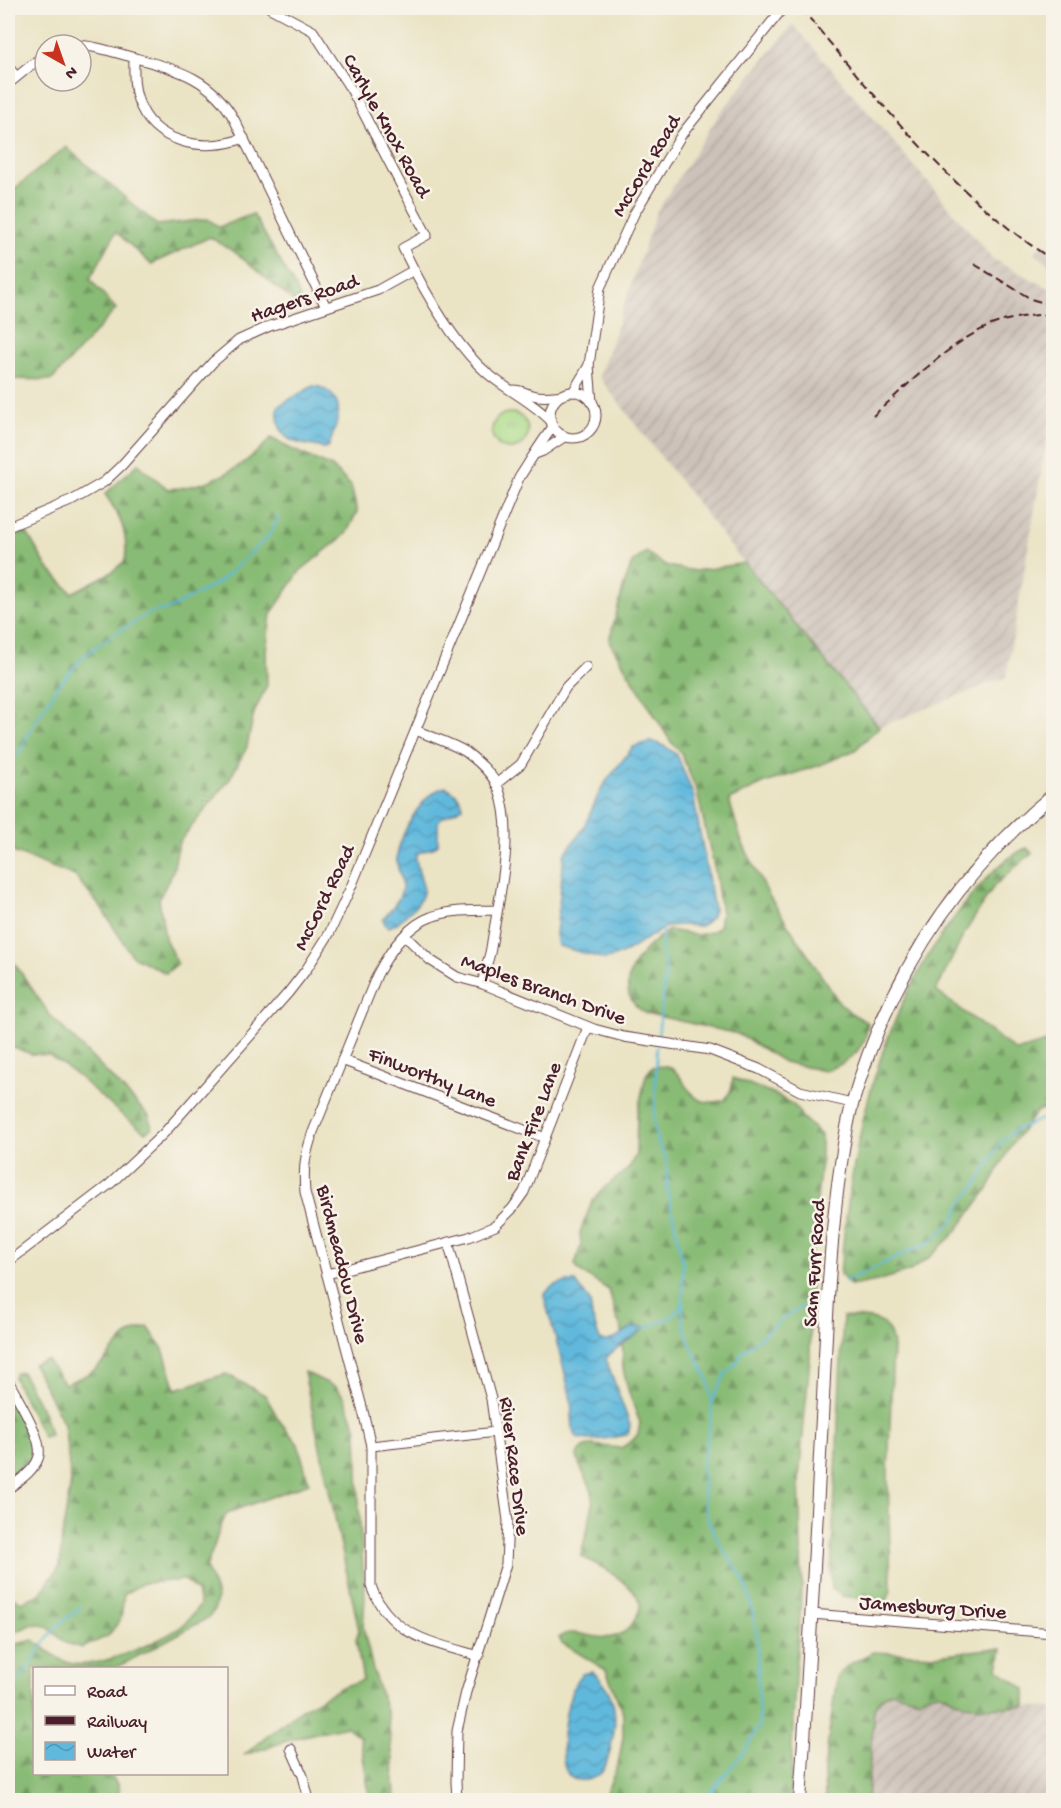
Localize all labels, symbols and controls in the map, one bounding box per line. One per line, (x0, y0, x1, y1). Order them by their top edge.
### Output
north arrow (33, 33, 93, 93)
street label: Carlyle Knox Road (335, 51, 436, 204)
text: N (60, 61, 81, 83)
street label: McCord Road (608, 110, 689, 222)
street label: Hagers Road (248, 270, 364, 330)
street label: McCord Road (290, 840, 363, 956)
street label: Maples Branch Drive (457, 950, 630, 1033)
street label: Finworthy Lane (363, 1043, 500, 1116)
street label: Bank Fire Lane (501, 1058, 570, 1186)
street label: Birdmeadow Drive (309, 1182, 373, 1348)
street label: Sam Furr Road (800, 1197, 834, 1328)
street label: River Race Drive (492, 1396, 534, 1538)
street label: Jamesburg Drive (858, 1592, 1008, 1627)
legend (33, 1667, 228, 1775)
text: Road (87, 1683, 128, 1704)
text: Railway (87, 1713, 147, 1734)
text: Water (87, 1743, 137, 1764)

